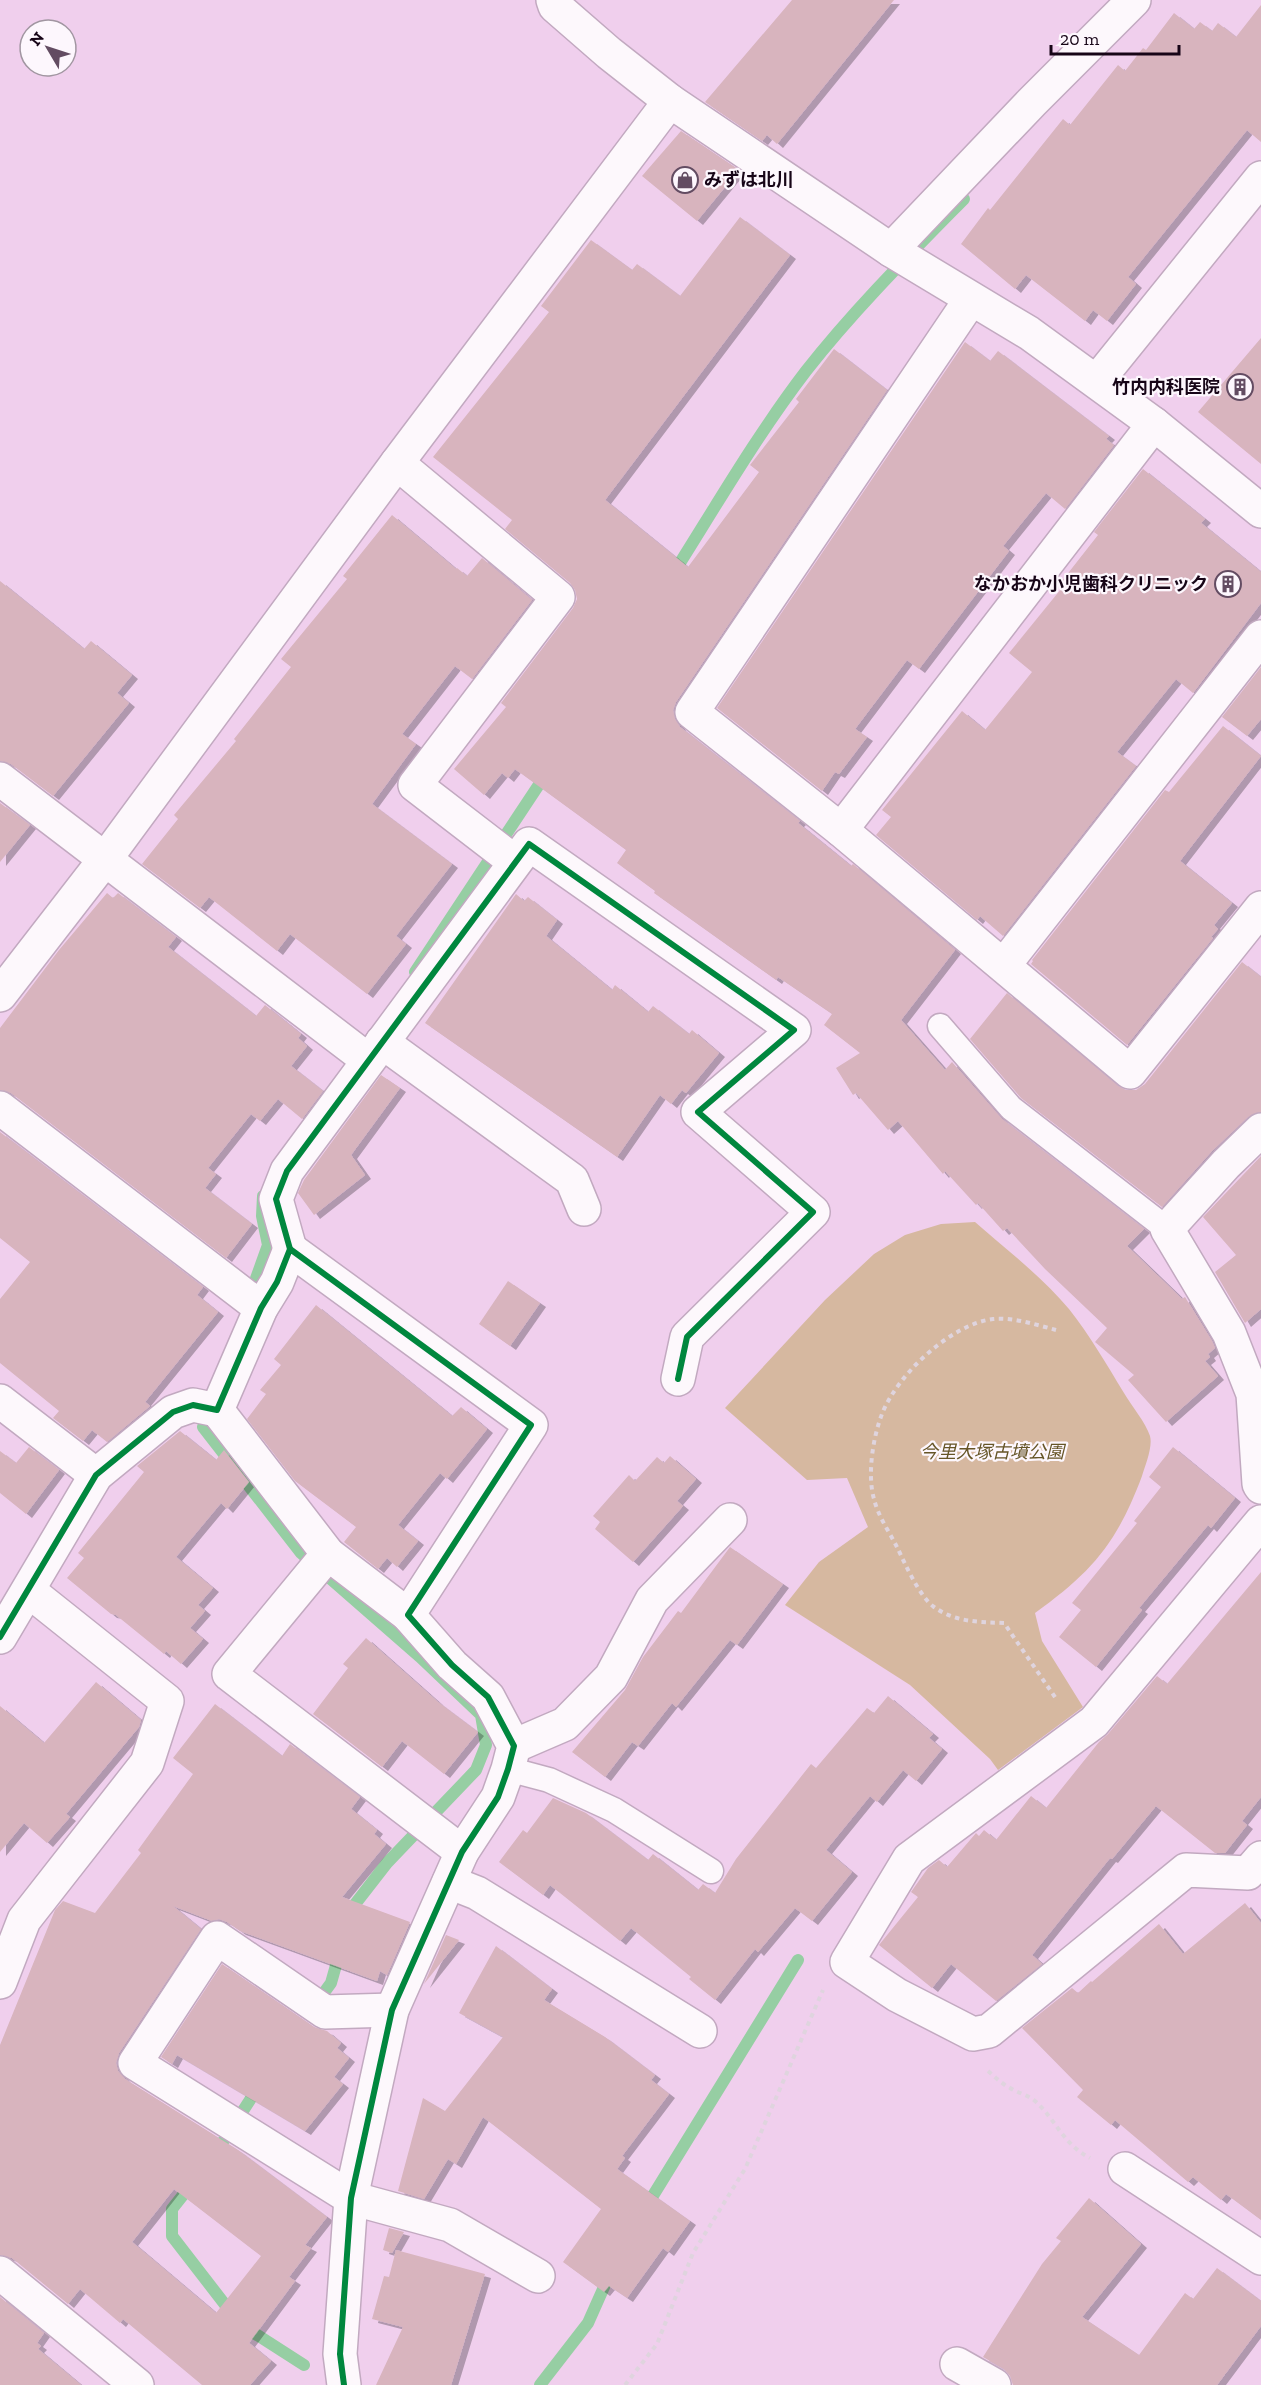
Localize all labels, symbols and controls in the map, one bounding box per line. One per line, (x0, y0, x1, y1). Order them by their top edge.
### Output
north arrow (18, 18, 78, 78)
scale bar (1051, 18, 1178, 56)
text: N (26, 28, 48, 50)
text: 20 m (1060, 28, 1100, 50)
shop icon: みずは北川 (670, 165, 700, 195)
place label: みずは北川 (704, 169, 794, 191)
building icon: 竹内内科医院 (1225, 372, 1255, 402)
place label: 竹内内科医院 (1112, 376, 1220, 398)
building icon: なかおか小児歯科クリニック (1213, 569, 1243, 599)
place label: なかおか小児歯科クリニック (974, 573, 1208, 595)
park label: 今里大塚古墳公園 (920, 1441, 1067, 1463)

